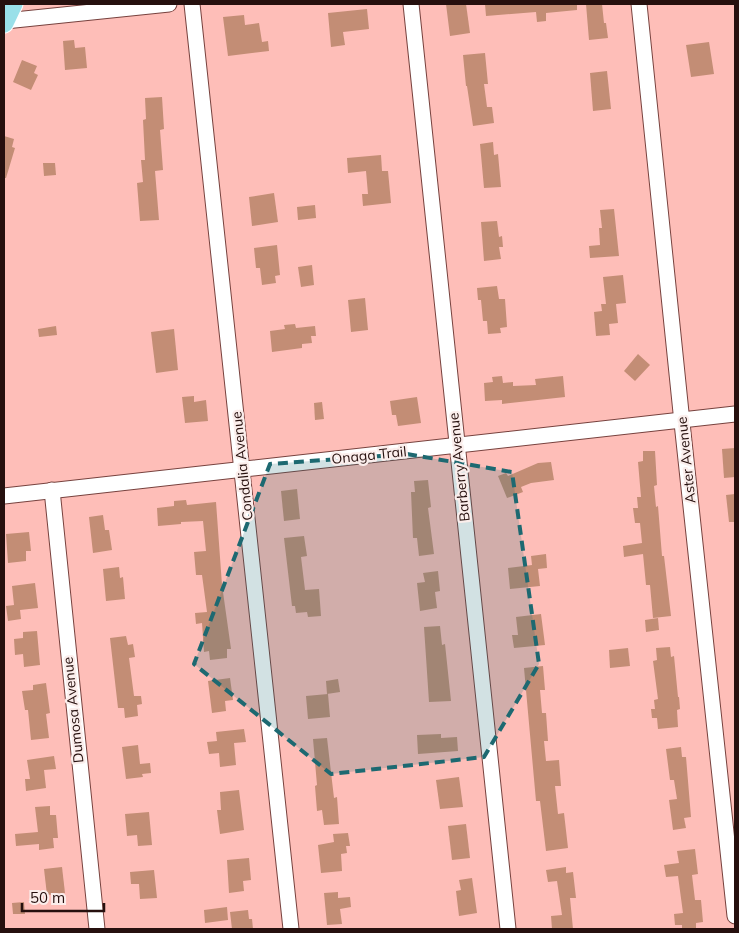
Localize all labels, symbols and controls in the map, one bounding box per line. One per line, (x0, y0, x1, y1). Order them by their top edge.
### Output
street label: Condalia Avenue (227, 411, 257, 521)
street label: Barberry Avenue (444, 412, 474, 522)
street label: Aster Avenue (673, 416, 699, 504)
street label: Onaga Trail (331, 442, 407, 468)
street label: Dumosa Avenue (58, 656, 88, 764)
scale bar (22, 880, 105, 912)
text: 50 m (30, 888, 65, 907)

